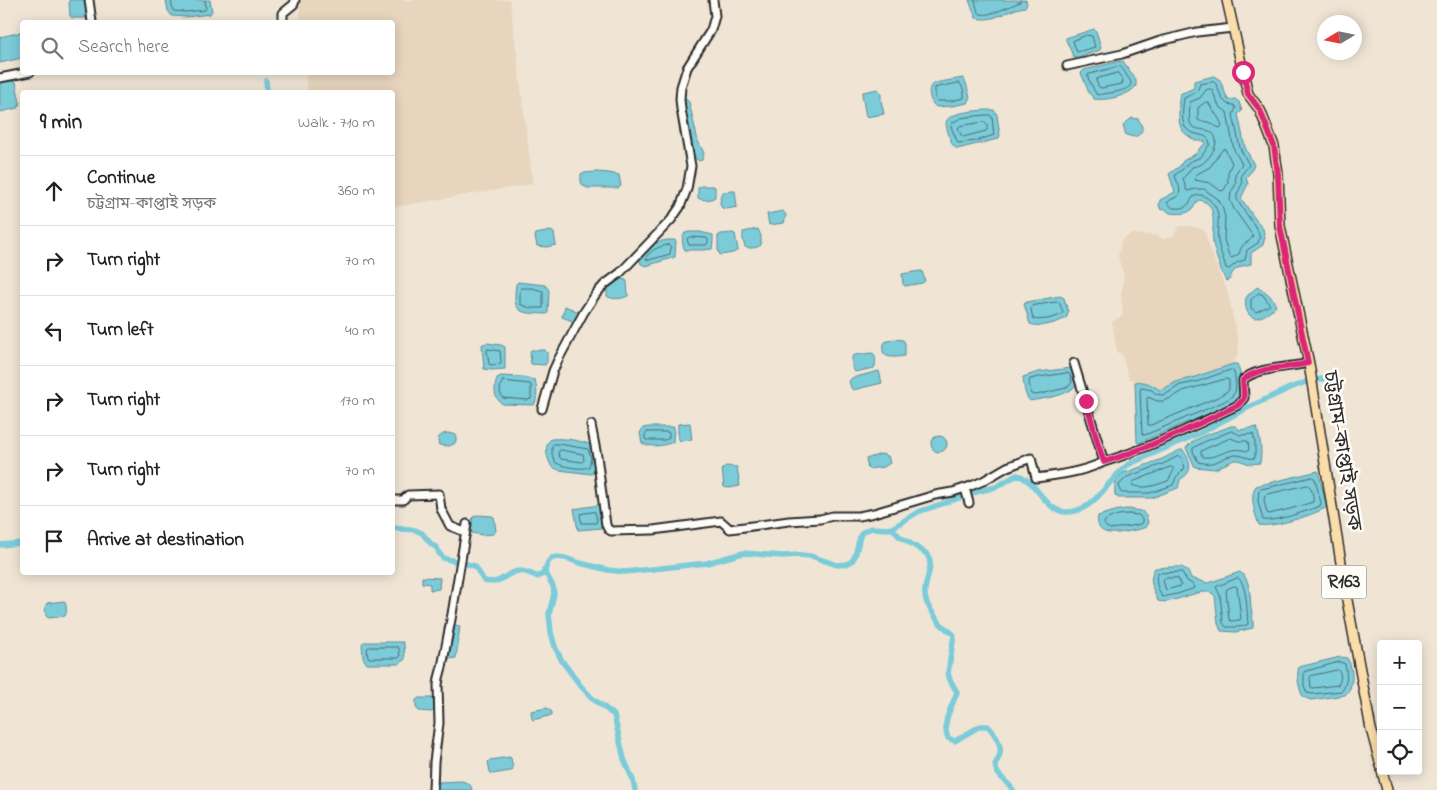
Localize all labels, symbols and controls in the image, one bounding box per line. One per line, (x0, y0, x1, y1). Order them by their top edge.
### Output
north arrow (1317, 15, 1362, 60)
search box (20, 20, 395, 75)
icon: search (38, 34, 66, 62)
text: Search here (78, 34, 169, 61)
route start (1232, 61, 1255, 84)
text: 9 min (40, 108, 82, 138)
text: Walk · 710 m (298, 111, 375, 135)
text: Continue (87, 165, 155, 192)
icon: ahead (40, 177, 68, 205)
text: 360 m (338, 179, 375, 203)
text: চট্টগ্রাম-কাপ্তাই সড়ক (87, 192, 216, 216)
icon: right (40, 247, 68, 275)
text: Turn right (87, 247, 160, 274)
text: 70 m (345, 249, 375, 273)
icon: left (40, 317, 68, 345)
text: Turn left (87, 317, 154, 344)
text: 40 m (345, 319, 375, 343)
street label: চট্টগ্রাম-কাপ্তাই সড়ক (1314, 368, 1368, 534)
icon: right (40, 387, 68, 415)
text: Turn right (87, 387, 160, 414)
text: 170 m (340, 389, 375, 413)
route end (1075, 390, 1098, 413)
icon: right (40, 457, 68, 485)
text: Turn right (87, 457, 160, 484)
text: 70 m (345, 459, 375, 483)
icon: arrive (40, 527, 68, 555)
text: Arrive at destination (87, 527, 244, 554)
road number: R163 (1322, 566, 1366, 598)
map controls (1377, 640, 1422, 775)
button: + (1377, 640, 1422, 685)
button: − (1377, 685, 1422, 730)
button: locate (1377, 730, 1422, 775)

